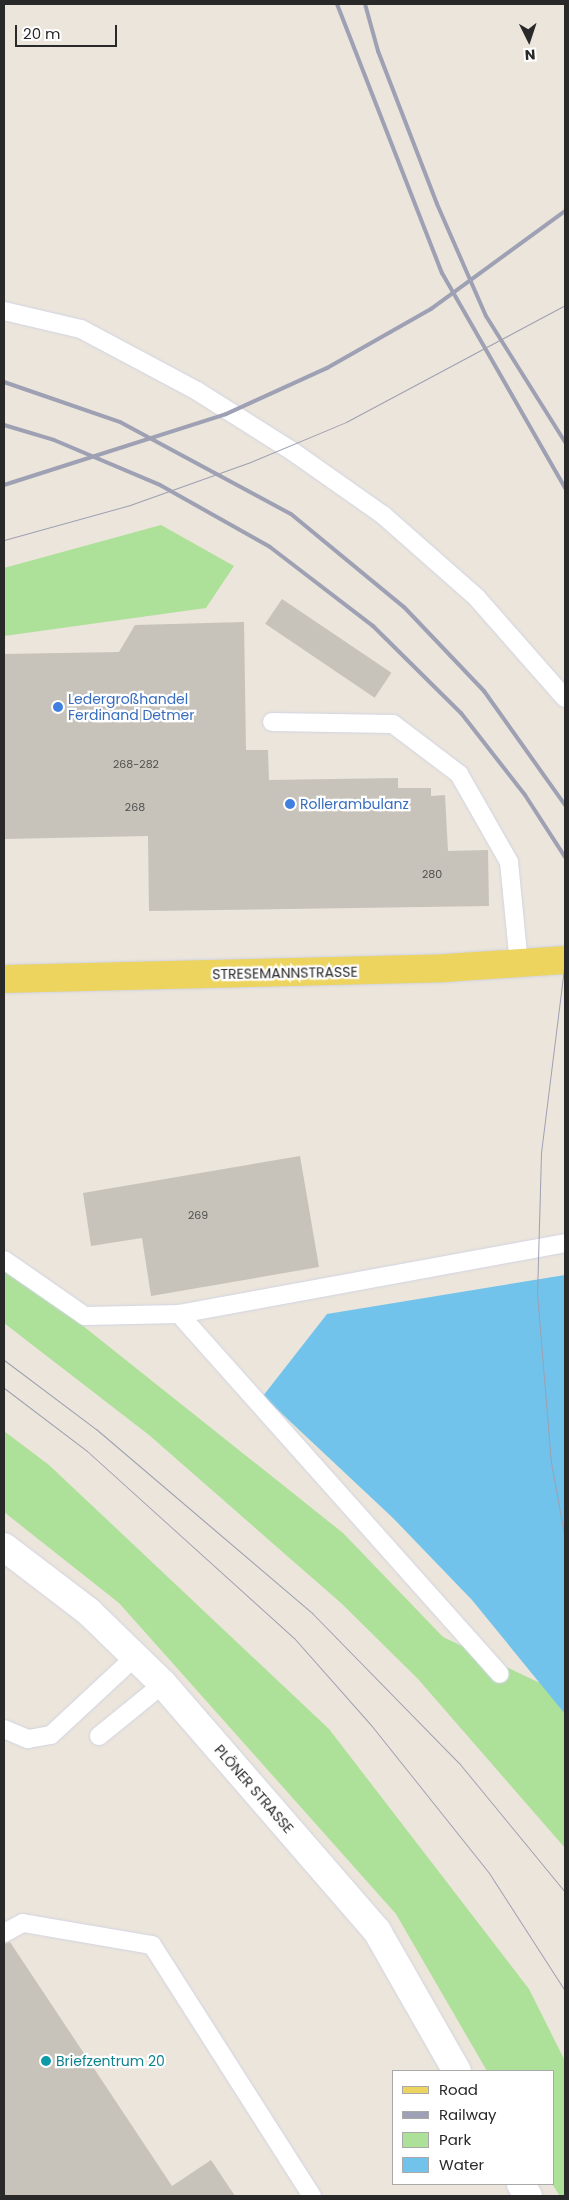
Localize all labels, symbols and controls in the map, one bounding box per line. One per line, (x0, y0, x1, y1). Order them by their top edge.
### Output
scale bar (18, 15, 120, 47)
north arrow (504, 15, 554, 65)
text: 20 m (23, 23, 61, 44)
text: N (524, 45, 536, 65)
place label: Ledergroßhandel Ferdinand Detmer (68, 691, 194, 724)
marker: Ledergroßhandel Ferdinand Detmer (52, 701, 64, 713)
house number: 268-282 (113, 757, 159, 771)
place label: Rollerambulanz (300, 796, 409, 812)
marker: Rollerambulanz (284, 798, 296, 810)
house number: 268 (125, 800, 145, 814)
house number: 280 (422, 867, 442, 881)
street label: STRESEMANNSTRASSE (212, 963, 358, 983)
house number: 269 (188, 1208, 208, 1222)
street label: PLÖNER STRASSE (211, 1741, 297, 1837)
place label: Briefzentrum 20 (56, 2053, 165, 2069)
marker: Briefzentrum 20 (40, 2055, 52, 2067)
legend (392, 2070, 554, 2185)
text: Road (439, 2079, 478, 2100)
text: Railway (439, 2104, 497, 2125)
text: Park (439, 2129, 471, 2150)
text: Water (439, 2154, 484, 2175)

